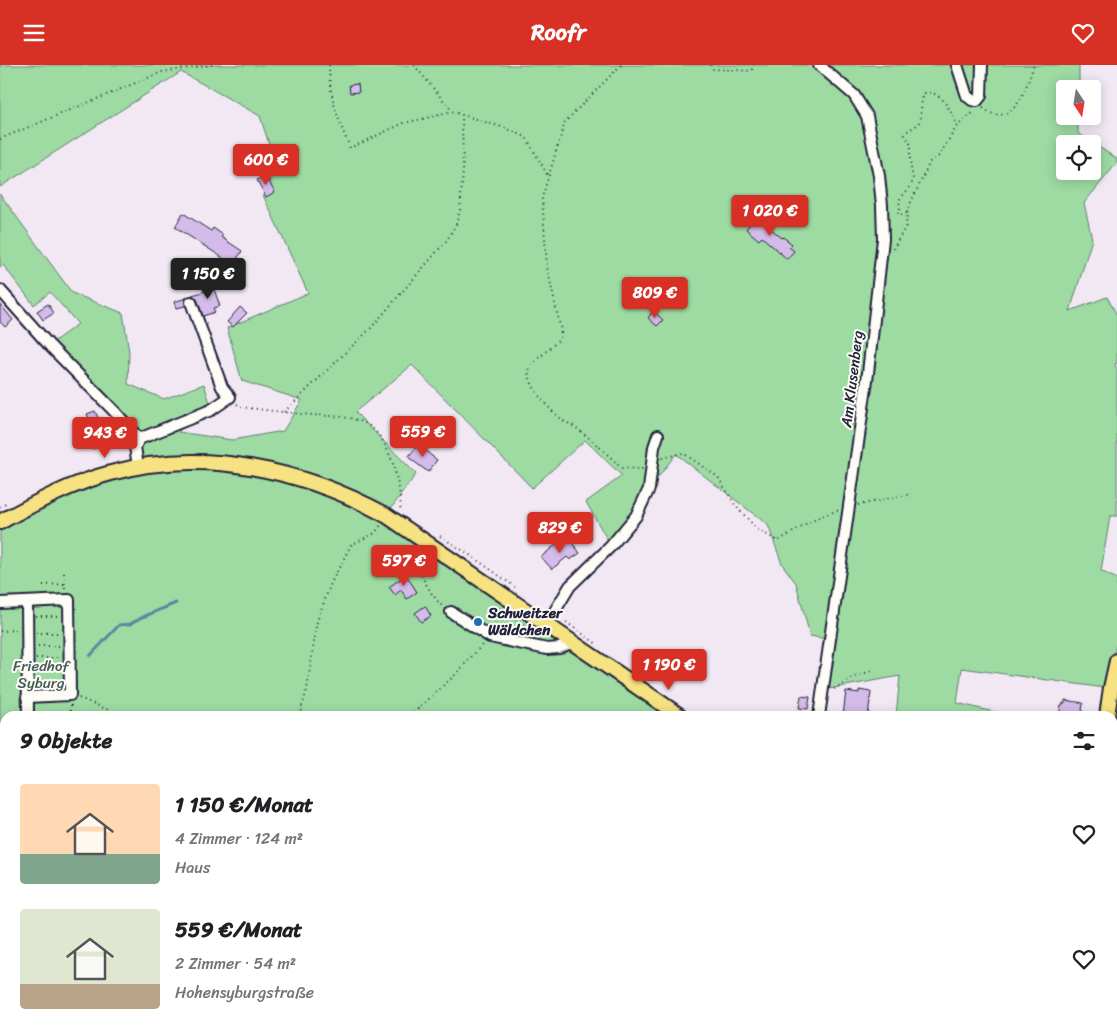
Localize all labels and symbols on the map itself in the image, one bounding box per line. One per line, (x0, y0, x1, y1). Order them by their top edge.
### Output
north arrow (1056, 80, 1101, 125)
pin: 600 € (231, 143, 301, 186)
pin: 1 020 € (724, 195, 816, 237)
pin: 1 150 € (162, 257, 254, 300)
pin: 809 € (620, 277, 690, 319)
street label: Am Klusenberg (833, 329, 871, 430)
pin: 559 € (388, 415, 458, 458)
pin: 943 € (70, 417, 140, 459)
pin: 829 € (525, 511, 595, 554)
pin: 597 € (369, 545, 439, 587)
place label: Schweitzer Wäldchen (487, 600, 564, 643)
marker: Schweitzer Wäldchen (472, 616, 484, 628)
pin: 1 190 € (623, 649, 715, 691)
park label: Friedhof Syburg (13, 653, 71, 696)

